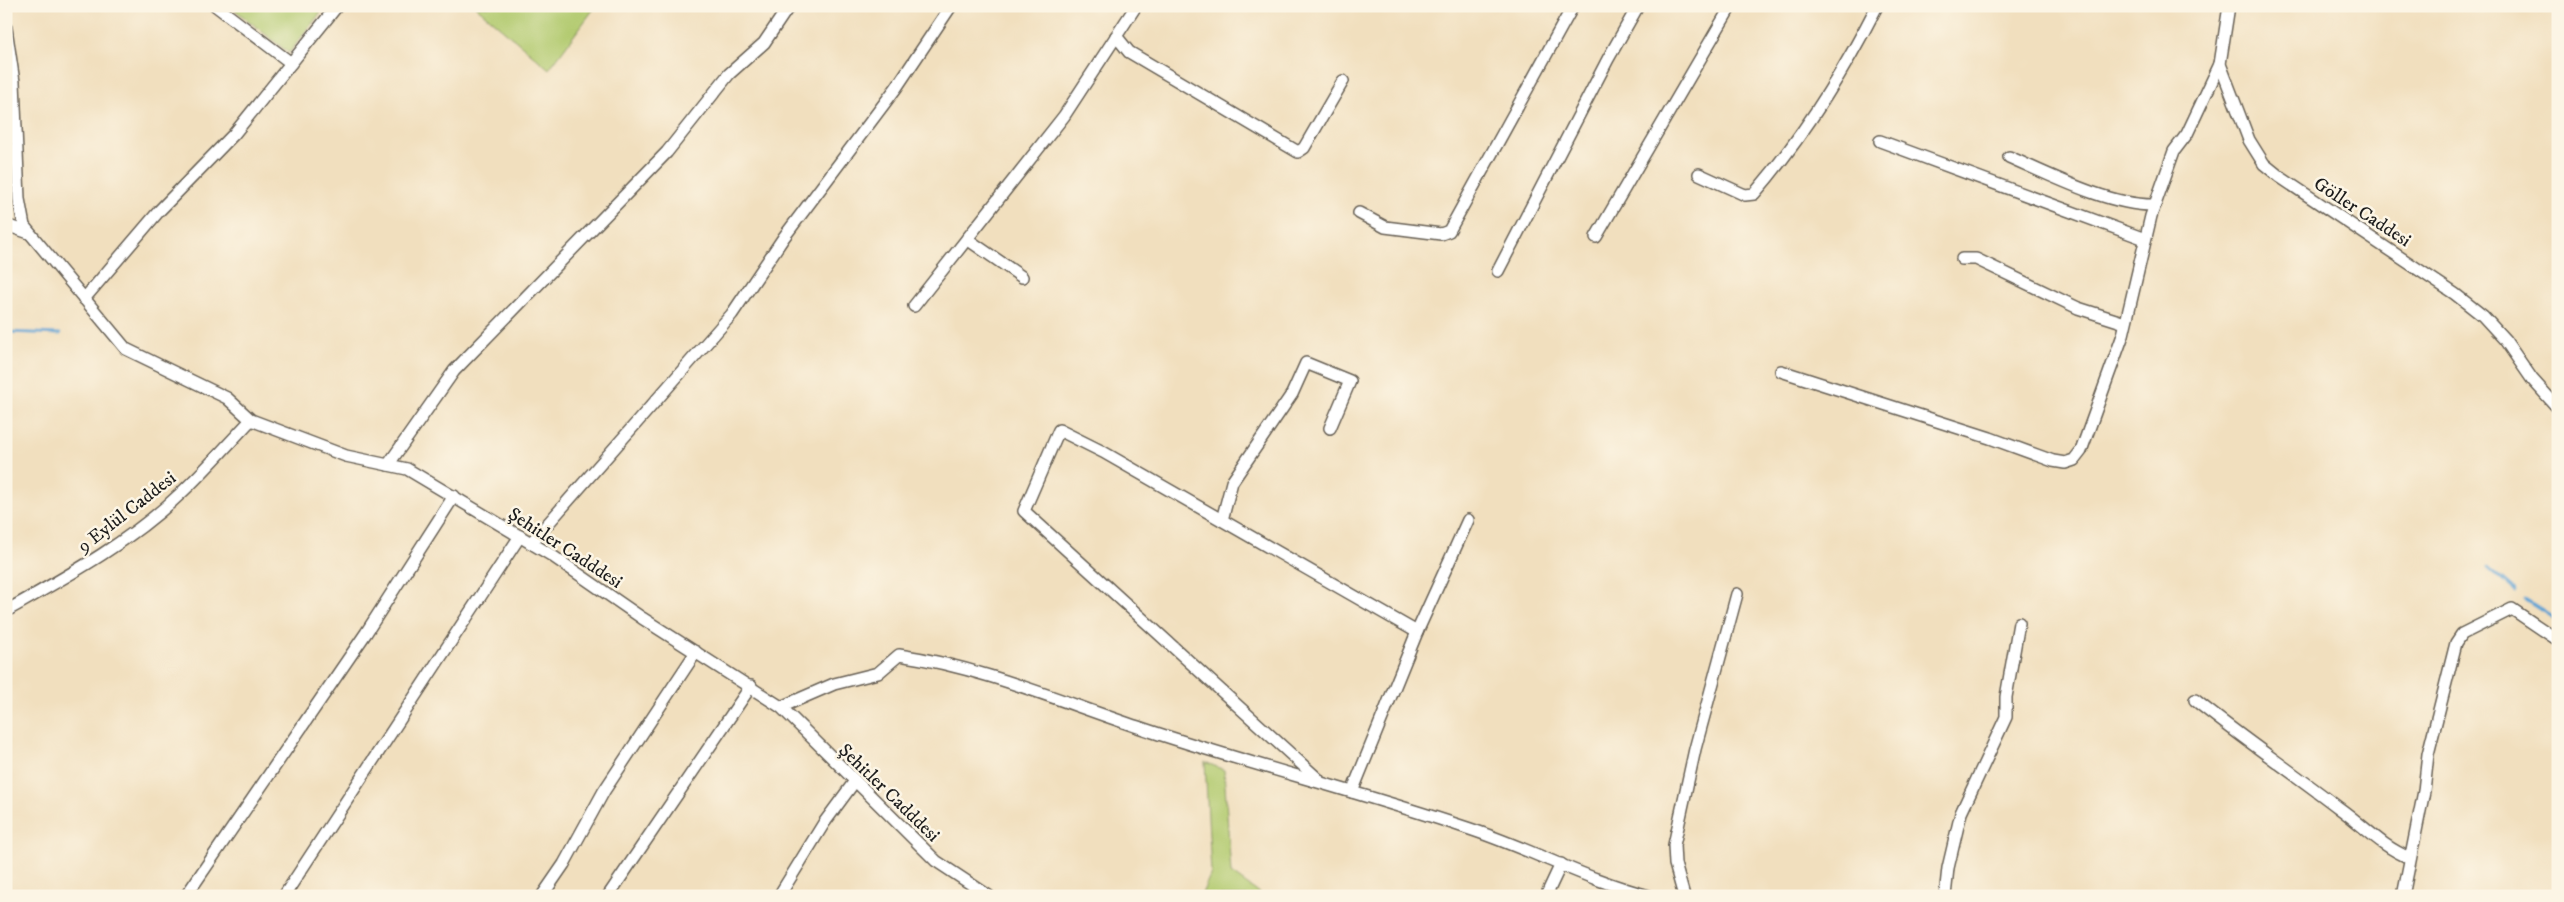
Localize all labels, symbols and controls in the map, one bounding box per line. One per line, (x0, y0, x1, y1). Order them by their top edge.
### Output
street label: Göller Caddesi (2309, 172, 2415, 252)
street label: 9 Eylül Caddesi (72, 467, 181, 558)
street label: Şehitler Cadddesi (504, 503, 627, 594)
street label: Şehitler Cadddesi (834, 739, 944, 847)

